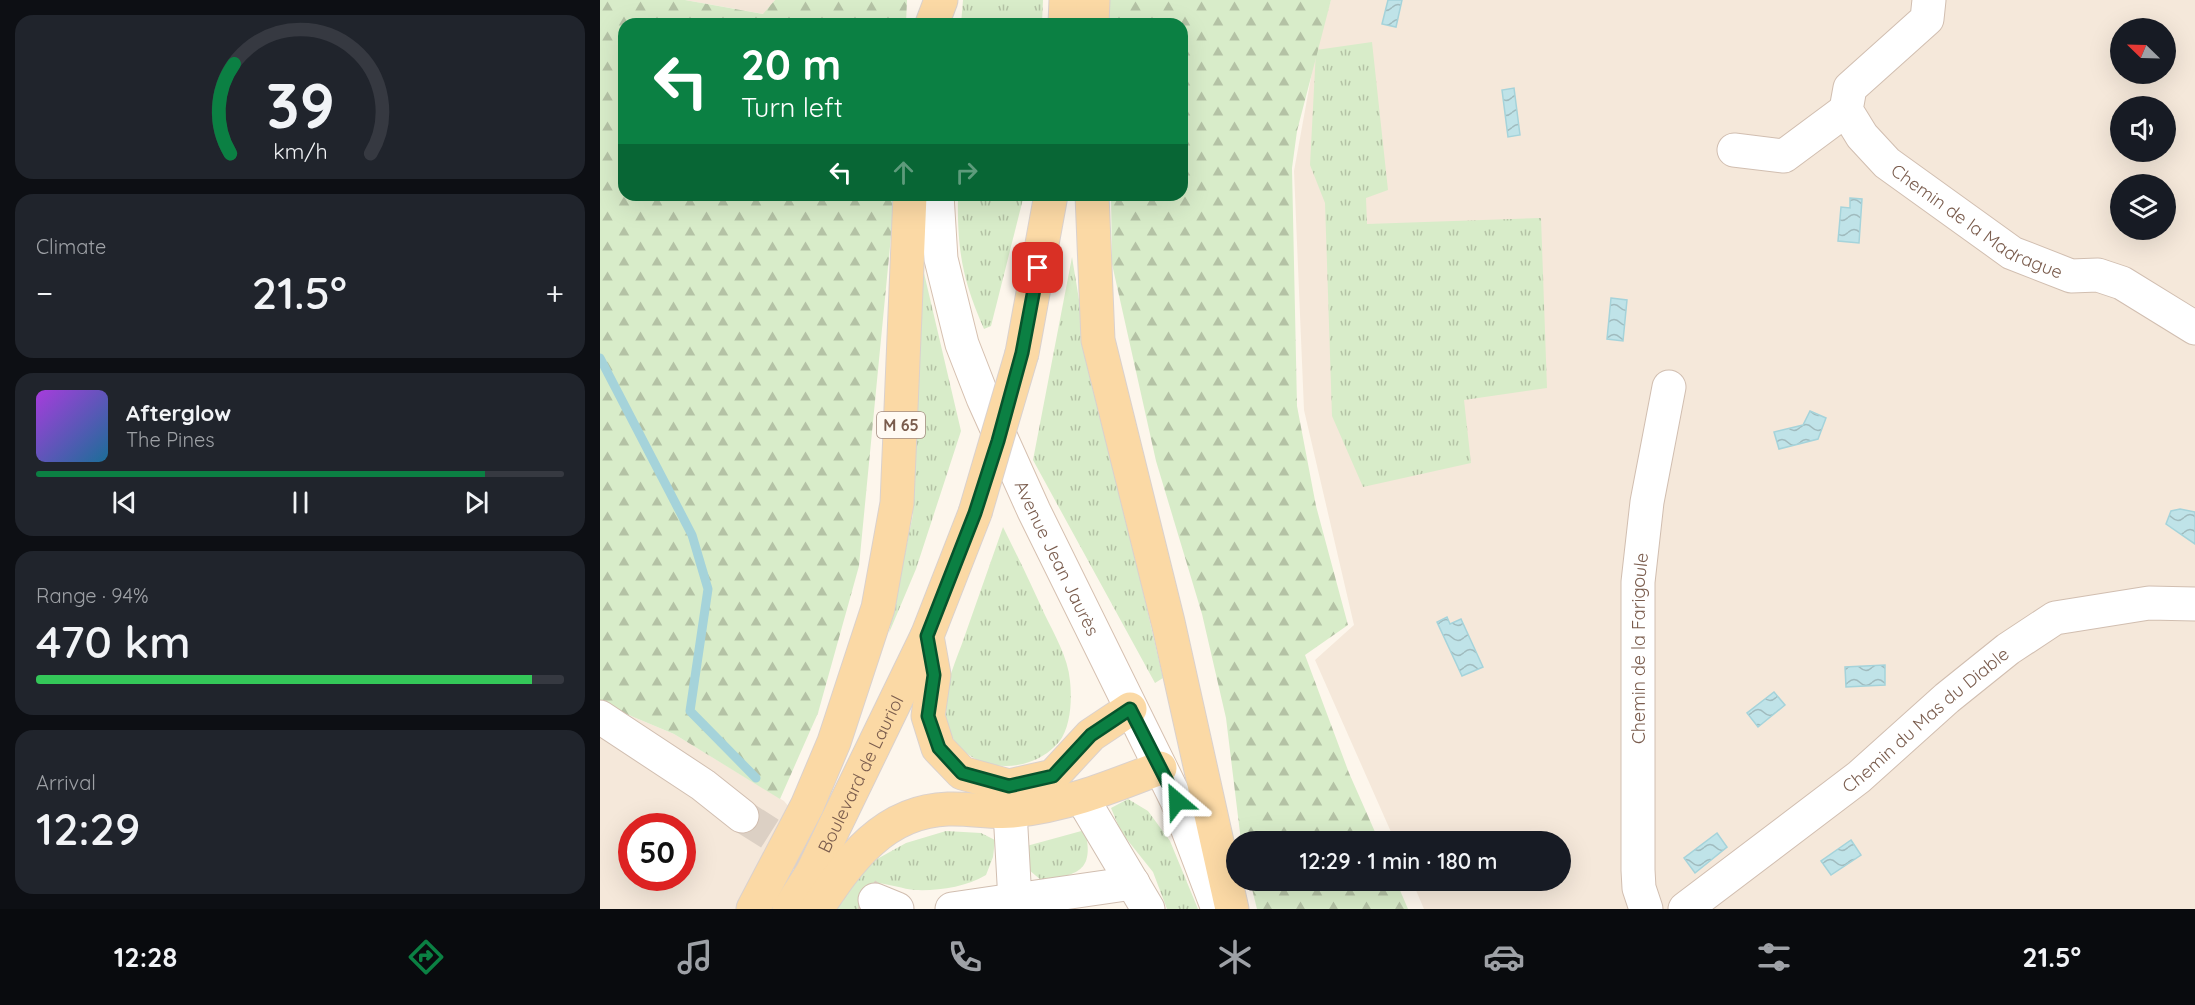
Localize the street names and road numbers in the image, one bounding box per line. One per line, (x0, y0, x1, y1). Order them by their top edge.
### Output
street label: Chemin de la Madrague (1887, 158, 2066, 283)
road number: M 65 (877, 412, 925, 438)
street label: Avenue Jean Jaurès (1010, 477, 1105, 639)
street label: Chemin de la Farigoule (1627, 551, 1653, 744)
street label: Chemin du Mas du Diable (1837, 642, 2013, 797)
street label: Boulevard de Lauriol (812, 691, 908, 856)

